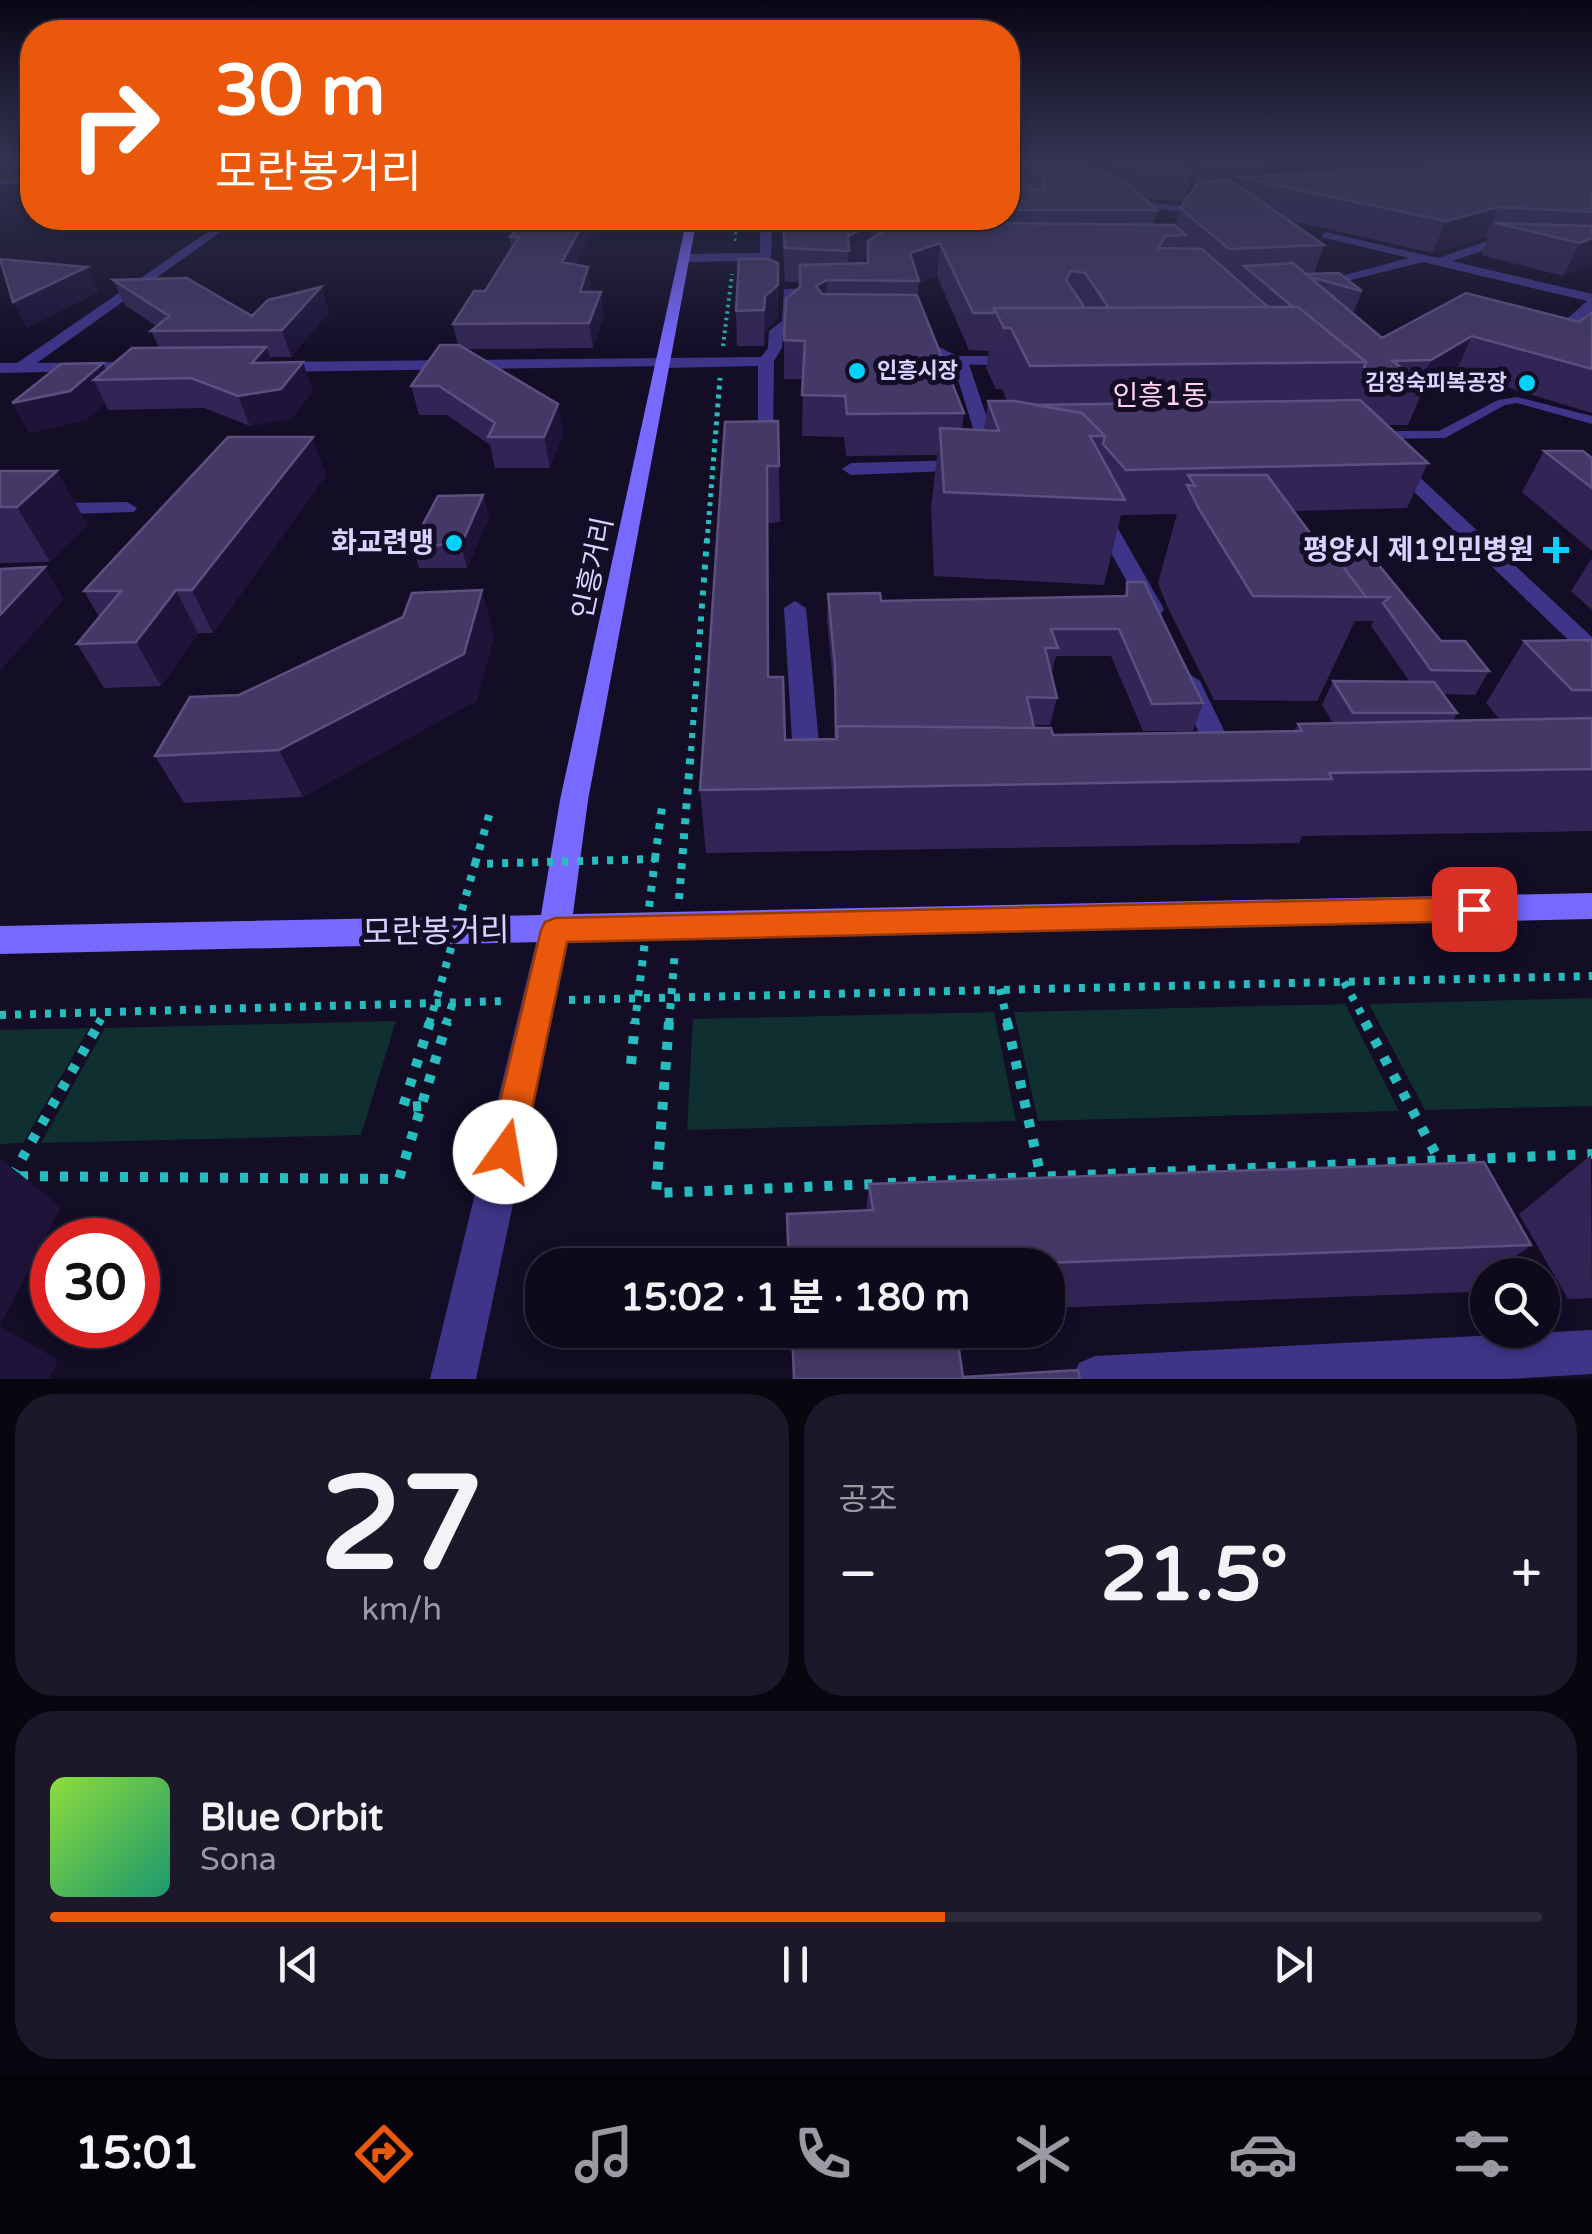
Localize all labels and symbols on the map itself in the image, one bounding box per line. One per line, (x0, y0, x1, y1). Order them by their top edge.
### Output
place label: 인흥시장 (877, 358, 958, 384)
marker: 인흥시장 (846, 360, 868, 382)
place label: 김정숙피복공장 (1365, 370, 1507, 396)
marker: 김정숙피복공장 (1516, 372, 1538, 394)
district label: 인흥1동 (1113, 379, 1207, 413)
street label: 인흥거리 (566, 514, 620, 622)
place label: 화교련맹 (331, 526, 434, 560)
marker: 화교련맹 (443, 532, 465, 554)
place label: 평양시 제1인민병원 (1303, 533, 1534, 567)
marker: 평양시 제1인민병원 (1543, 537, 1569, 563)
pin (1432, 867, 1517, 952)
street label: 모란봉거리 (362, 912, 510, 952)
position arrow (453, 1100, 557, 1204)
speed limit sign: 30 (30, 1218, 160, 1348)

